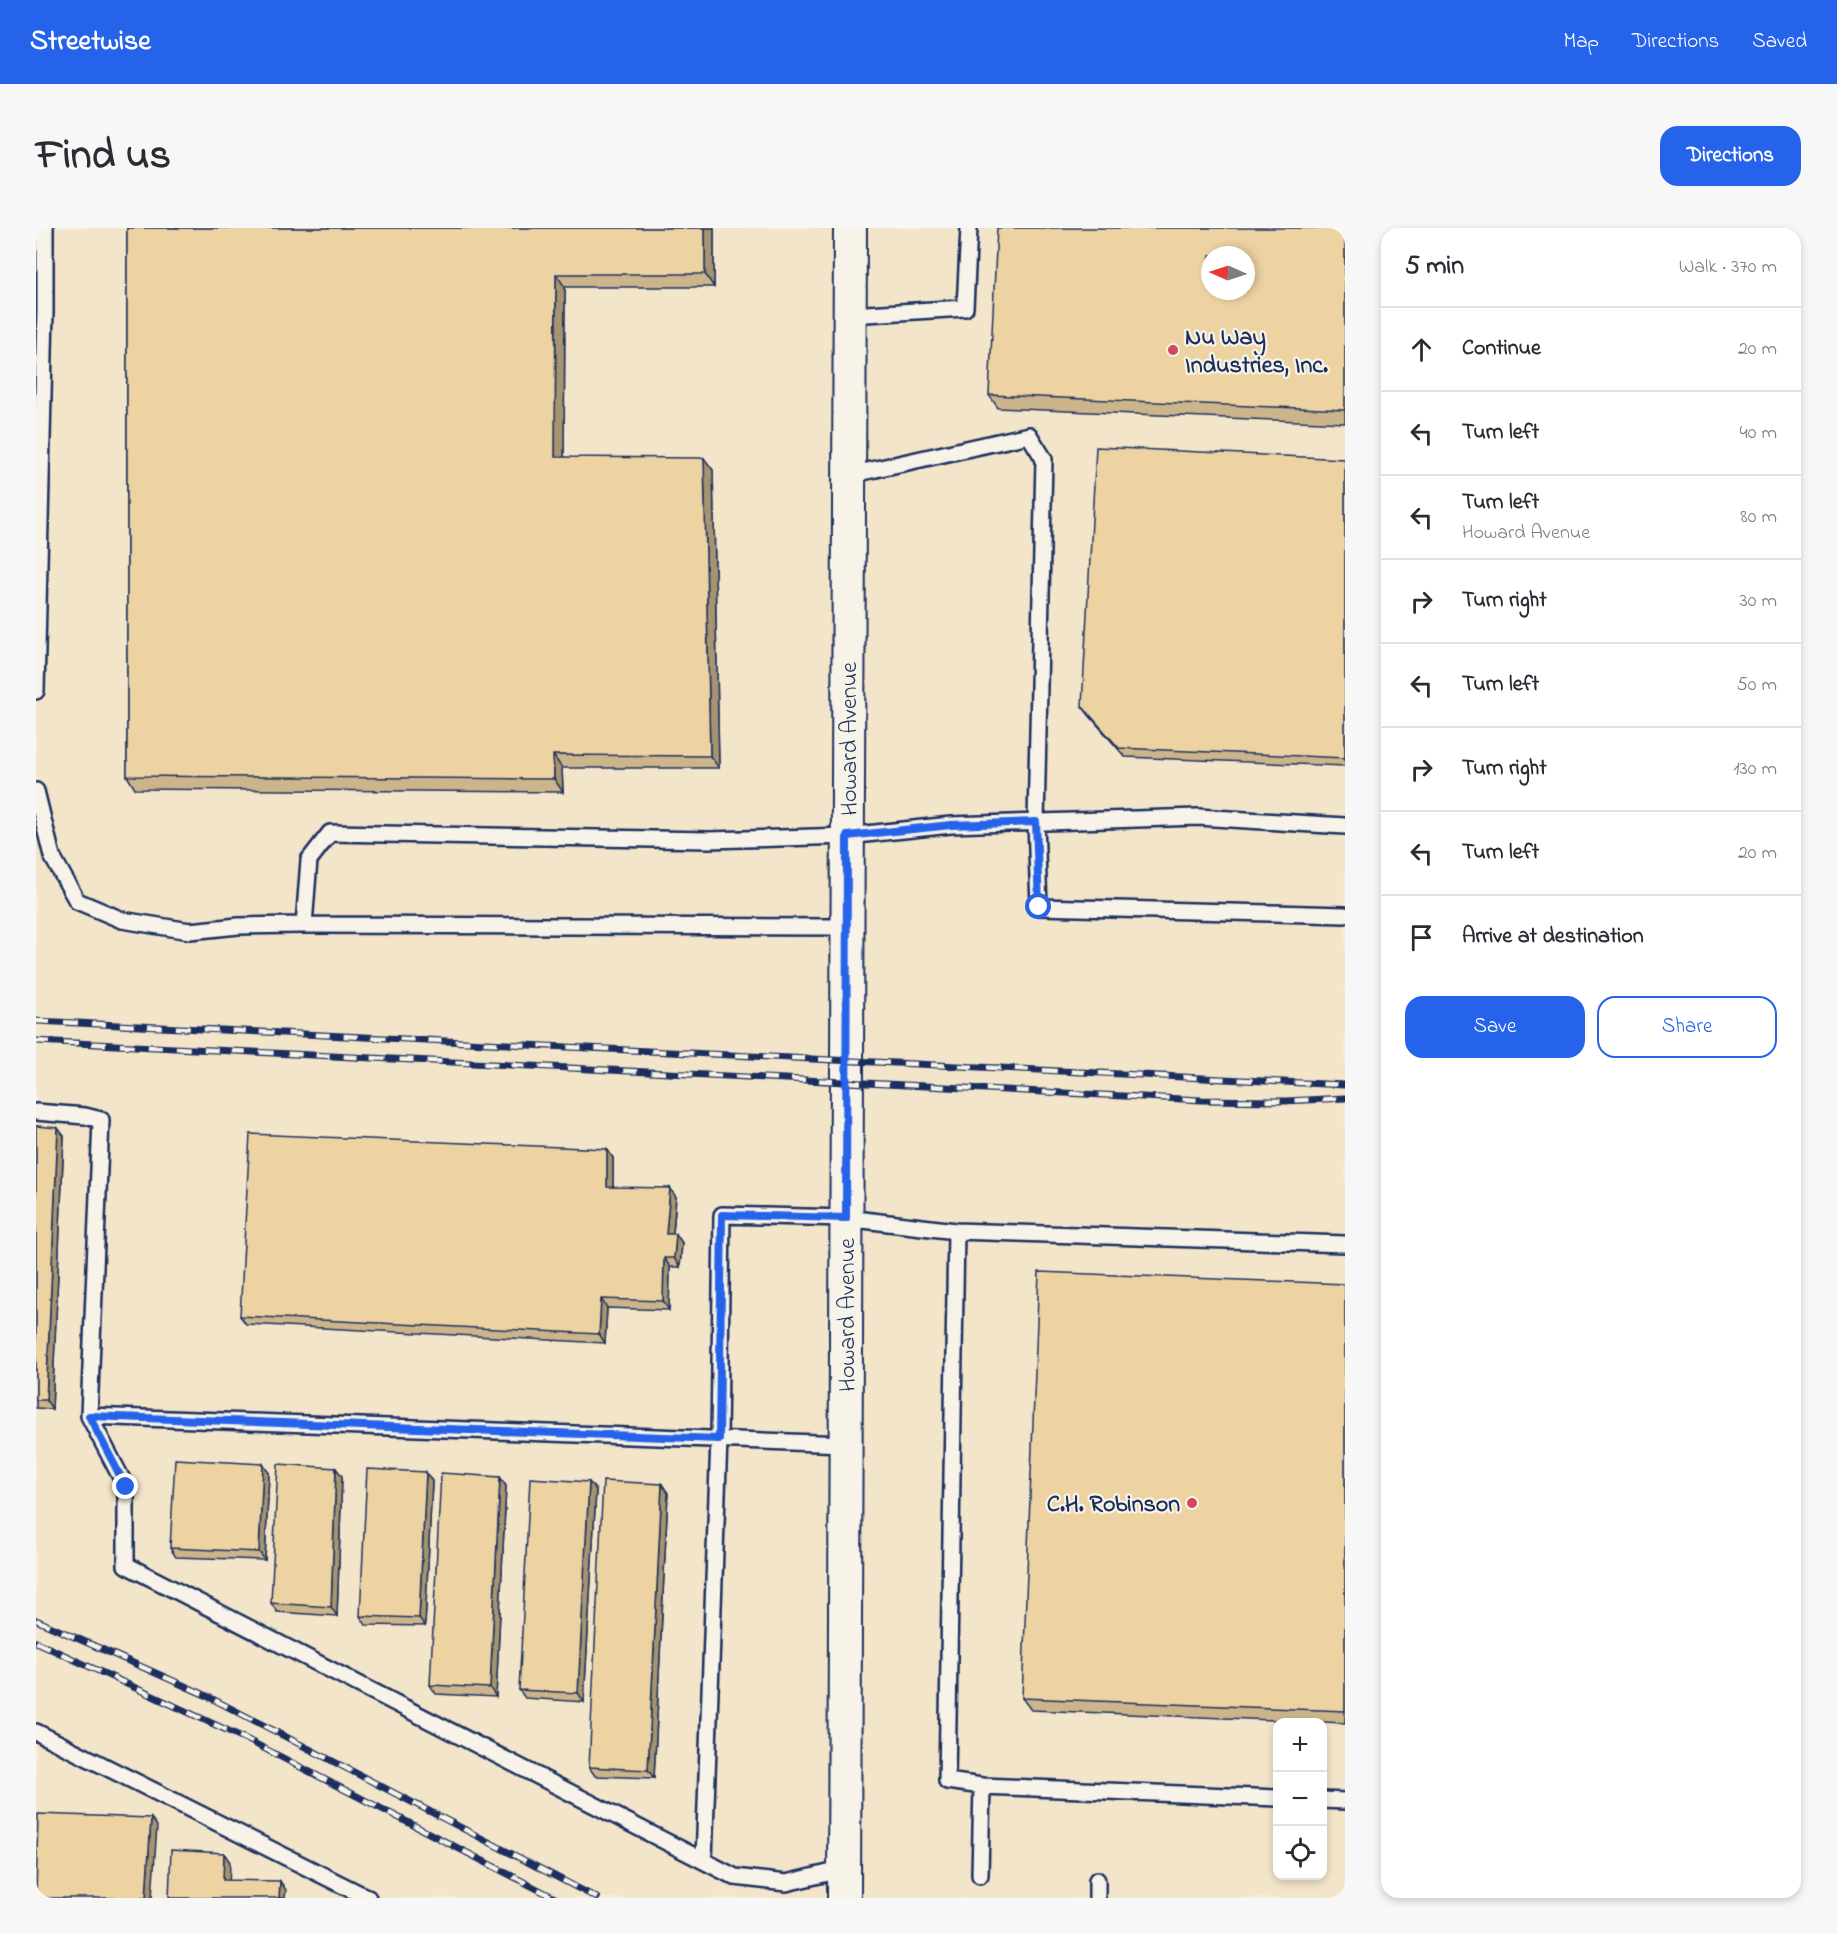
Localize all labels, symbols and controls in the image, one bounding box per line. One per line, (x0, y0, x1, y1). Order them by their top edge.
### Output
text: Streetwise (30, 22, 151, 63)
text: Map (1563, 27, 1599, 57)
text: Directions (1632, 27, 1719, 57)
text: Saved (1752, 27, 1807, 57)
text: Find us (36, 126, 171, 187)
button: Directions (1660, 126, 1801, 186)
north arrow (1201, 246, 1255, 300)
text: 5 min (1405, 248, 1464, 286)
text: Walk · 370 m (1679, 253, 1777, 282)
place label: Nu Way Industries, Inc. (1185, 321, 1328, 384)
icon: ahead (1405, 333, 1438, 366)
text: Continue (1462, 333, 1541, 365)
text: 20 m (1738, 335, 1777, 364)
marker: Nu Way Industries, Inc. (1166, 343, 1180, 357)
icon: left (1405, 417, 1438, 450)
text: Turn left (1462, 417, 1539, 449)
text: 40 m (1740, 419, 1777, 448)
text: Turn left (1462, 487, 1539, 519)
icon: left (1405, 501, 1438, 534)
text: 80 m (1740, 503, 1777, 532)
text: Howard Avenue (1462, 519, 1590, 548)
icon: right (1405, 585, 1438, 618)
text: Turn right (1462, 585, 1547, 617)
text: 30 m (1740, 587, 1777, 616)
street label: Howard Avenue (833, 662, 868, 816)
icon: left (1405, 669, 1438, 702)
text: Turn left (1462, 669, 1539, 701)
text: 50 m (1736, 671, 1777, 700)
icon: right (1405, 753, 1438, 786)
text: Turn right (1462, 753, 1547, 785)
text: 130 m (1733, 755, 1777, 784)
icon: left (1405, 837, 1438, 870)
text: Turn left (1462, 837, 1539, 869)
text: 20 m (1738, 839, 1777, 868)
route start (1025, 893, 1051, 919)
icon: arrive (1405, 921, 1438, 954)
text: Arrive at destination (1462, 921, 1644, 953)
button: Save (1405, 996, 1585, 1058)
button: Share (1597, 996, 1777, 1058)
street label: Howard Avenue (831, 1238, 866, 1392)
route end (112, 1473, 138, 1499)
place label: C.H. Robinson (1047, 1488, 1180, 1523)
marker: C.H. Robinson (1185, 1496, 1199, 1510)
map controls (1273, 1718, 1327, 1880)
button: + (1273, 1718, 1327, 1772)
button: − (1273, 1772, 1327, 1826)
button: locate (1273, 1826, 1327, 1880)

